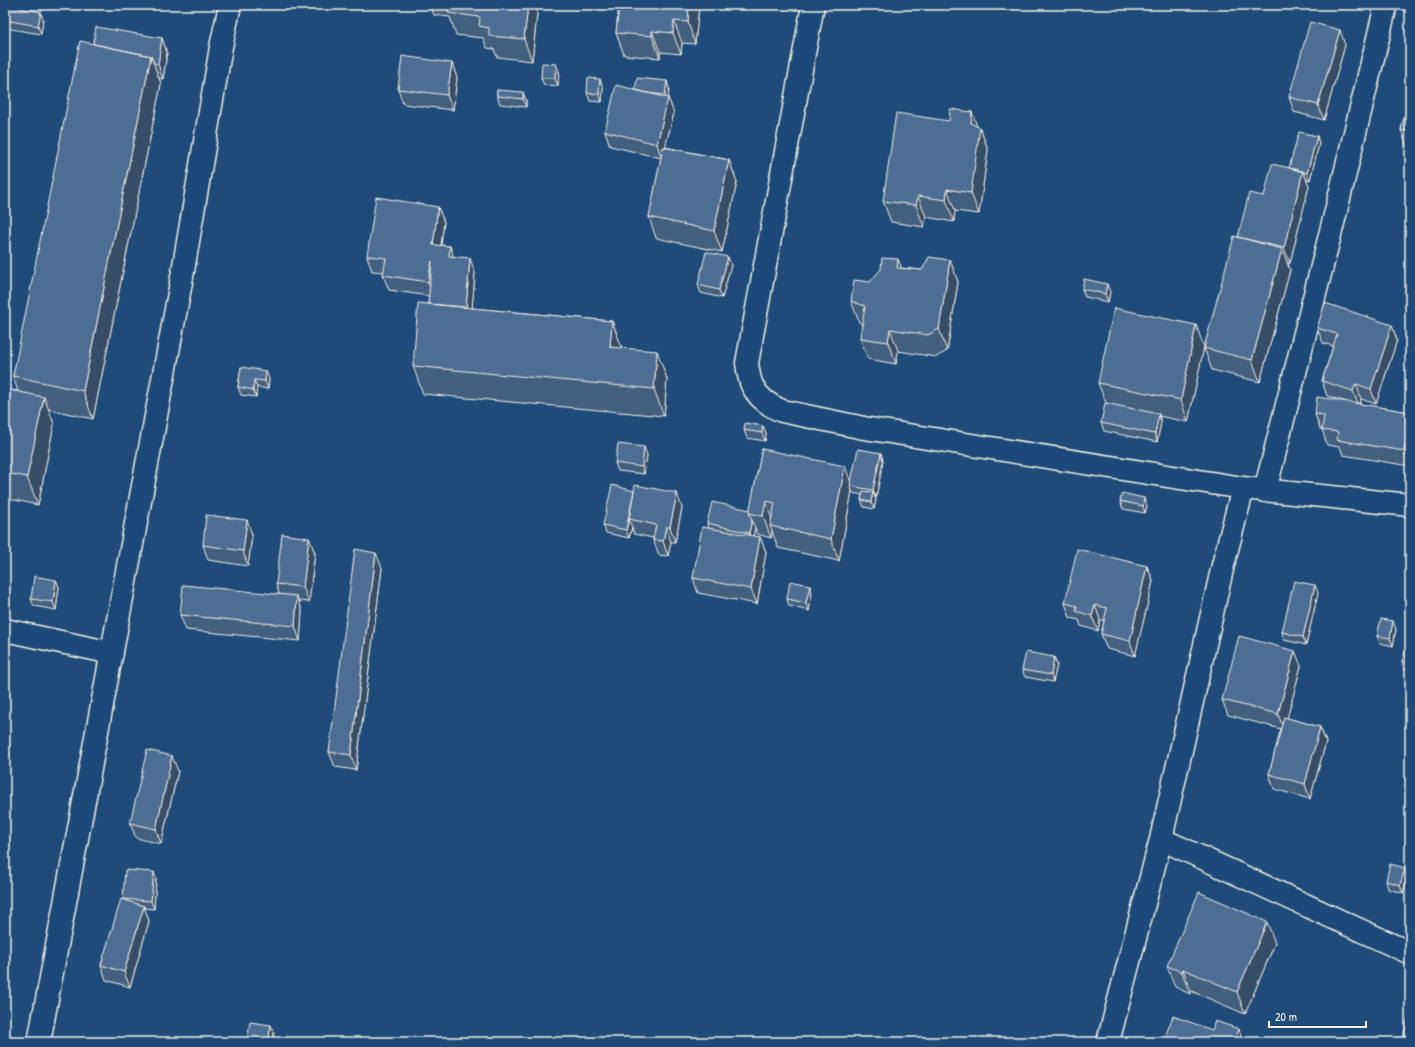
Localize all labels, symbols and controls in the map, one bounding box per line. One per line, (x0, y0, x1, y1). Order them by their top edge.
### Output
scale bar (1269, 1003, 1366, 1029)
text: 20 m (1275, 1008, 1297, 1025)

